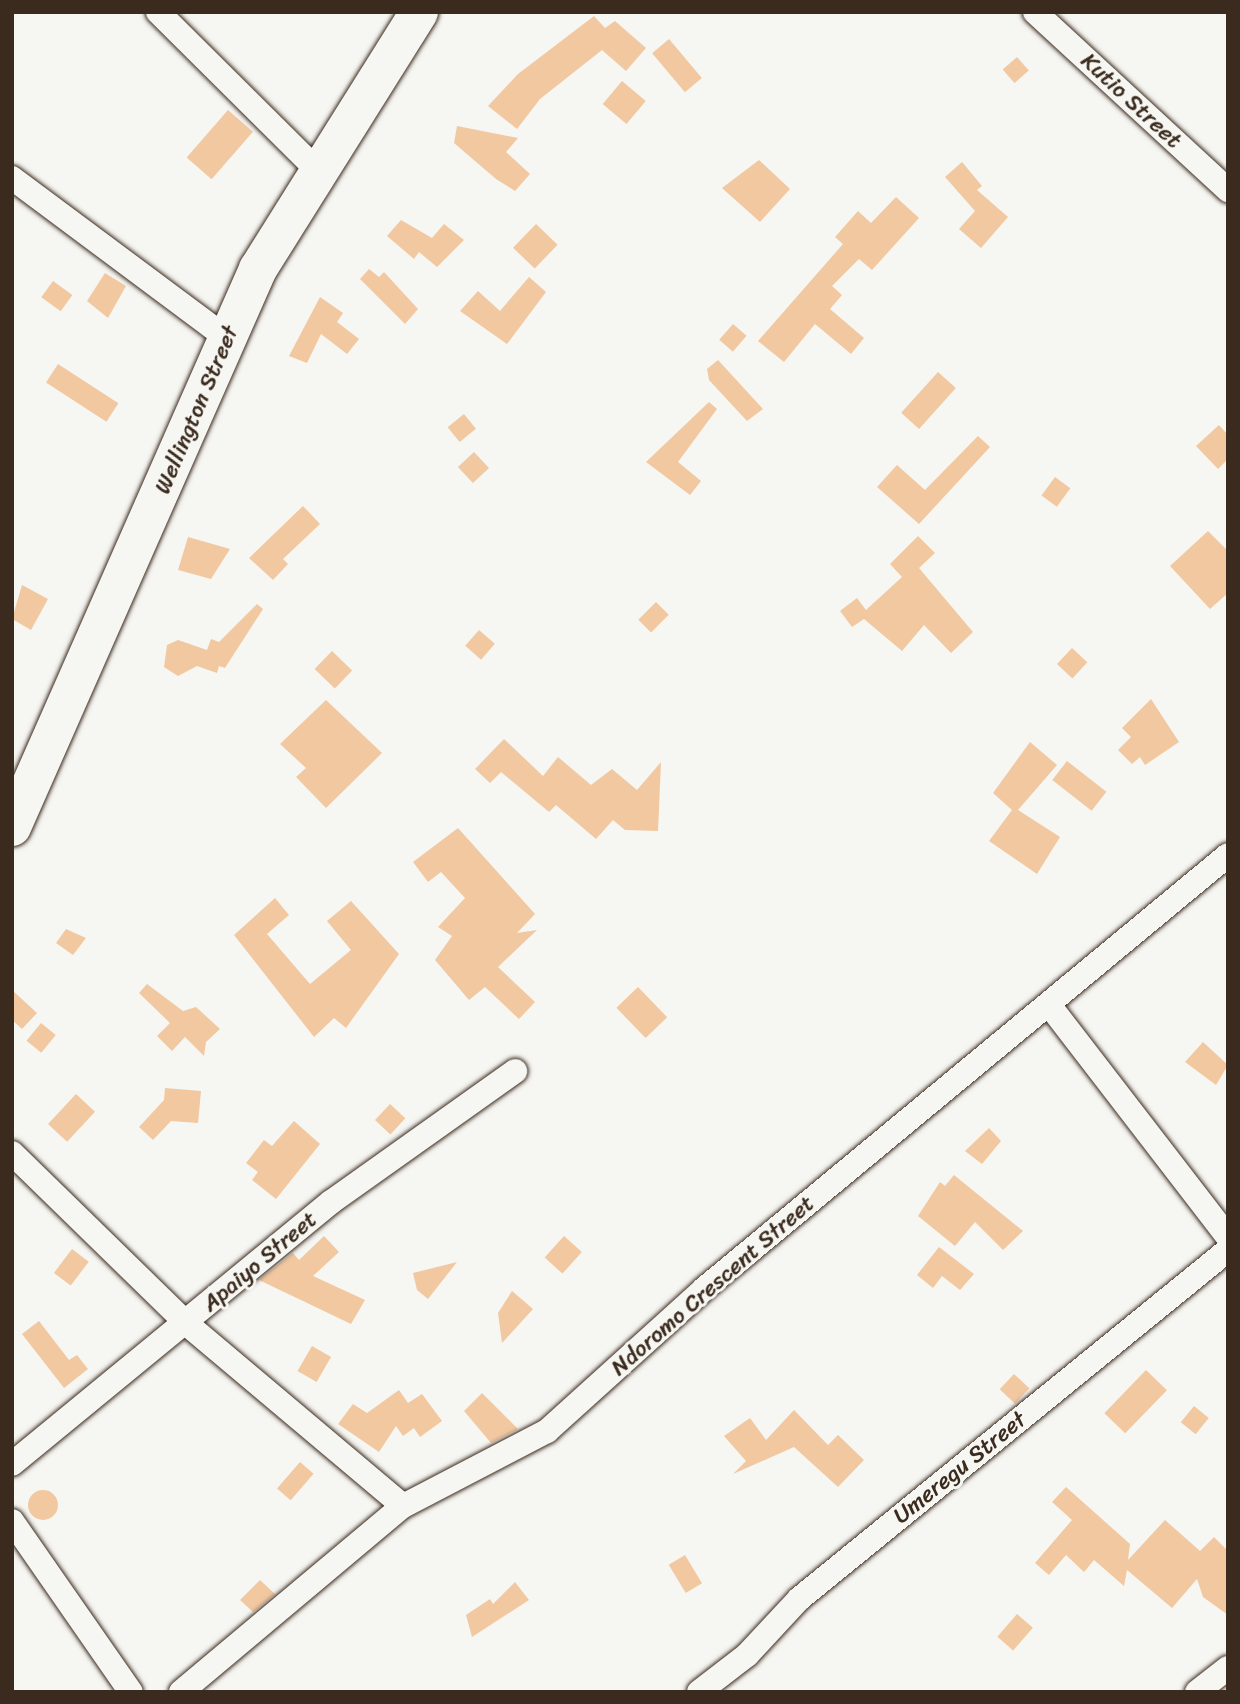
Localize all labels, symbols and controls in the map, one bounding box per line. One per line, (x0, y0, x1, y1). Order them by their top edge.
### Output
street label: Kutio Street (1075, 48, 1187, 154)
street label: Wellington Street (149, 322, 245, 498)
street label: Ndoromo Crescent Street (606, 1190, 820, 1382)
street label: Apaiyo Street (197, 1206, 323, 1318)
street label: Umeregu Street (888, 1406, 1032, 1530)

